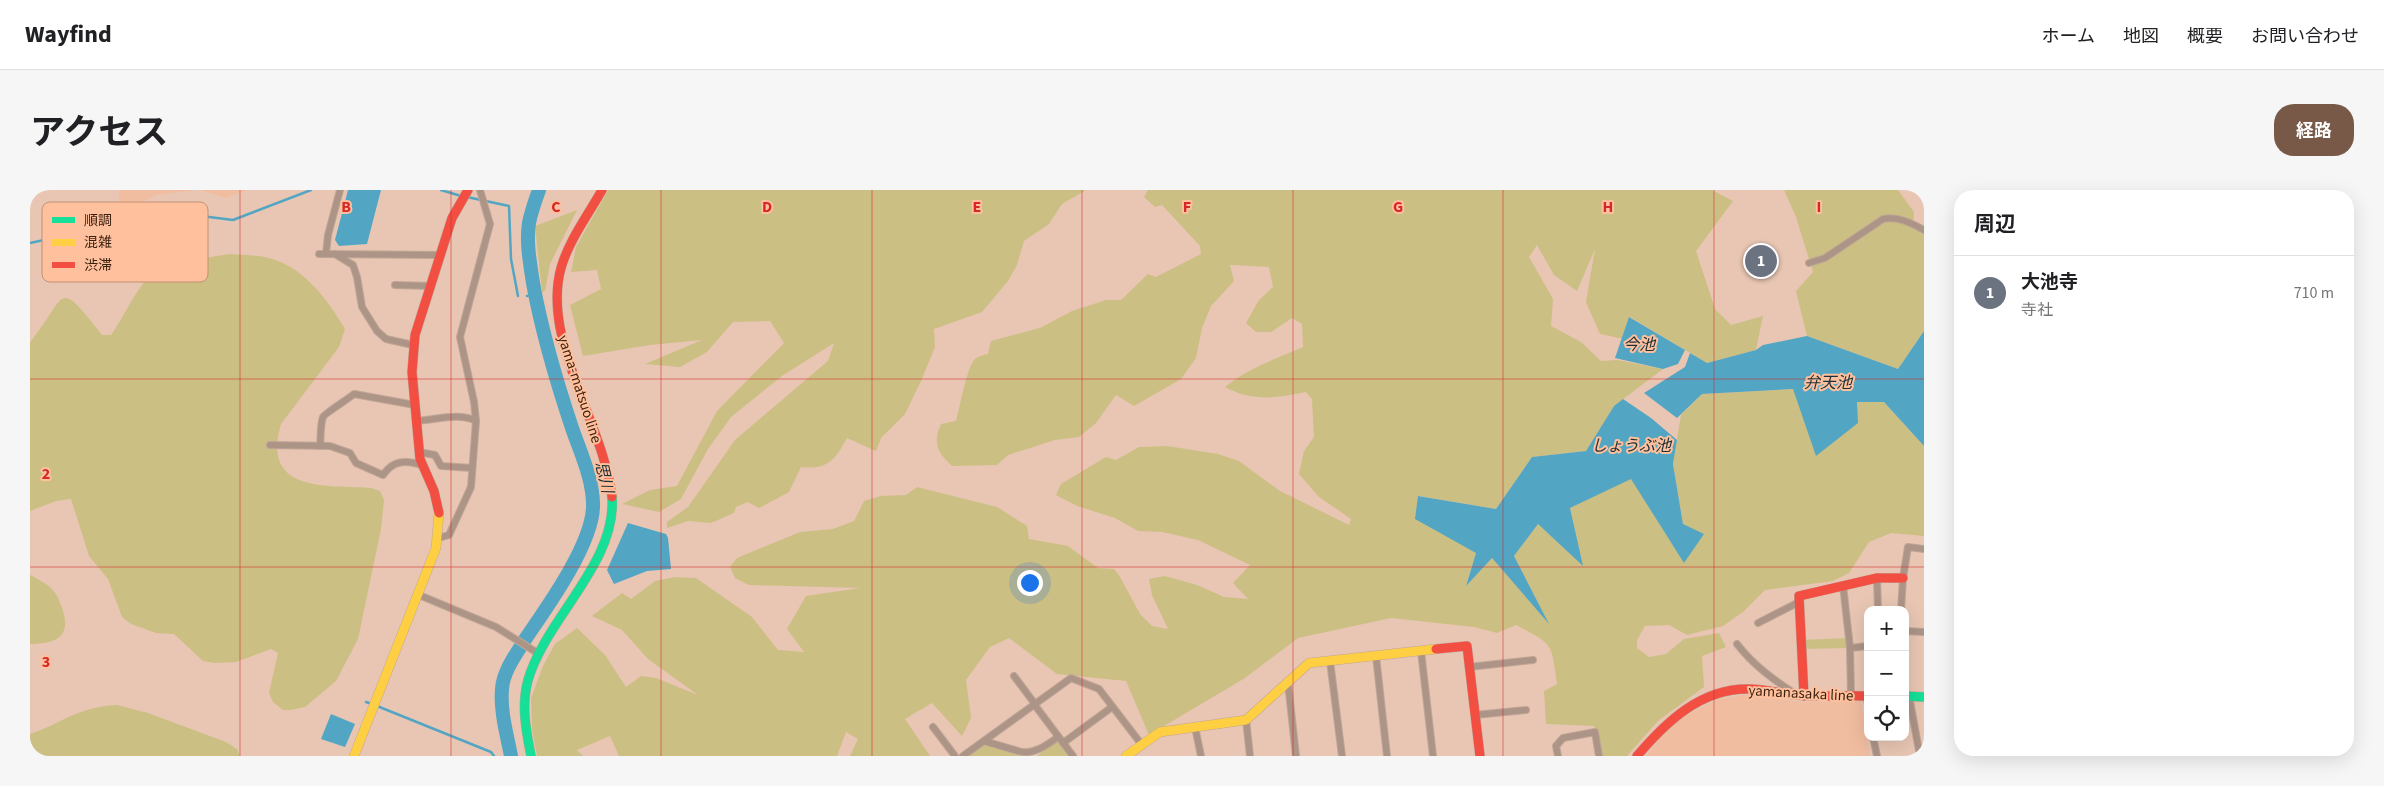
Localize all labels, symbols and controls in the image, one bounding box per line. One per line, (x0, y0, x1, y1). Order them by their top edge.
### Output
text: Wayfind (25, 17, 112, 52)
text: ホーム (2042, 24, 2095, 49)
text: 地図 (2123, 24, 2159, 49)
text: 概要 (2187, 24, 2223, 49)
text: お問い合わせ (2251, 24, 2359, 49)
button: 経路 (2274, 104, 2354, 156)
text: アクセス (30, 108, 168, 158)
text: B (341, 196, 351, 218)
text: C (551, 196, 561, 218)
text: D (762, 196, 772, 218)
text: E (973, 196, 981, 218)
text: F (1183, 196, 1191, 218)
text: G (1393, 196, 1403, 218)
text: H (1603, 196, 1613, 218)
text: I (1817, 196, 1821, 218)
legend (42, 202, 208, 282)
text: 周辺 (1974, 209, 2016, 239)
text: 順調 (84, 211, 112, 231)
text: 混雑 (84, 233, 112, 253)
pin: 1 (1745, 242, 1777, 280)
text: 渋滞 (84, 256, 112, 276)
text: 大池寺 (2021, 269, 2078, 296)
text: 1 (1986, 282, 1994, 304)
text: 710 m (2294, 282, 2334, 304)
text: 寺社 (2021, 299, 2053, 321)
street label: yama-matsuo line (552, 332, 607, 446)
water label: 今池 (1623, 334, 1657, 356)
water label: 弁天池 (1804, 372, 1854, 394)
water label: しょうぶ池 (1591, 435, 1673, 457)
water label: 思川 (590, 459, 619, 497)
text: 2 (42, 463, 50, 485)
your location (1017, 570, 1043, 596)
map controls (1864, 606, 1909, 741)
button: + (1864, 606, 1909, 651)
text: 3 (42, 651, 50, 673)
button: − (1864, 651, 1909, 696)
street label: yamanasaka line (1748, 680, 1854, 707)
button: locate (1864, 696, 1909, 741)

